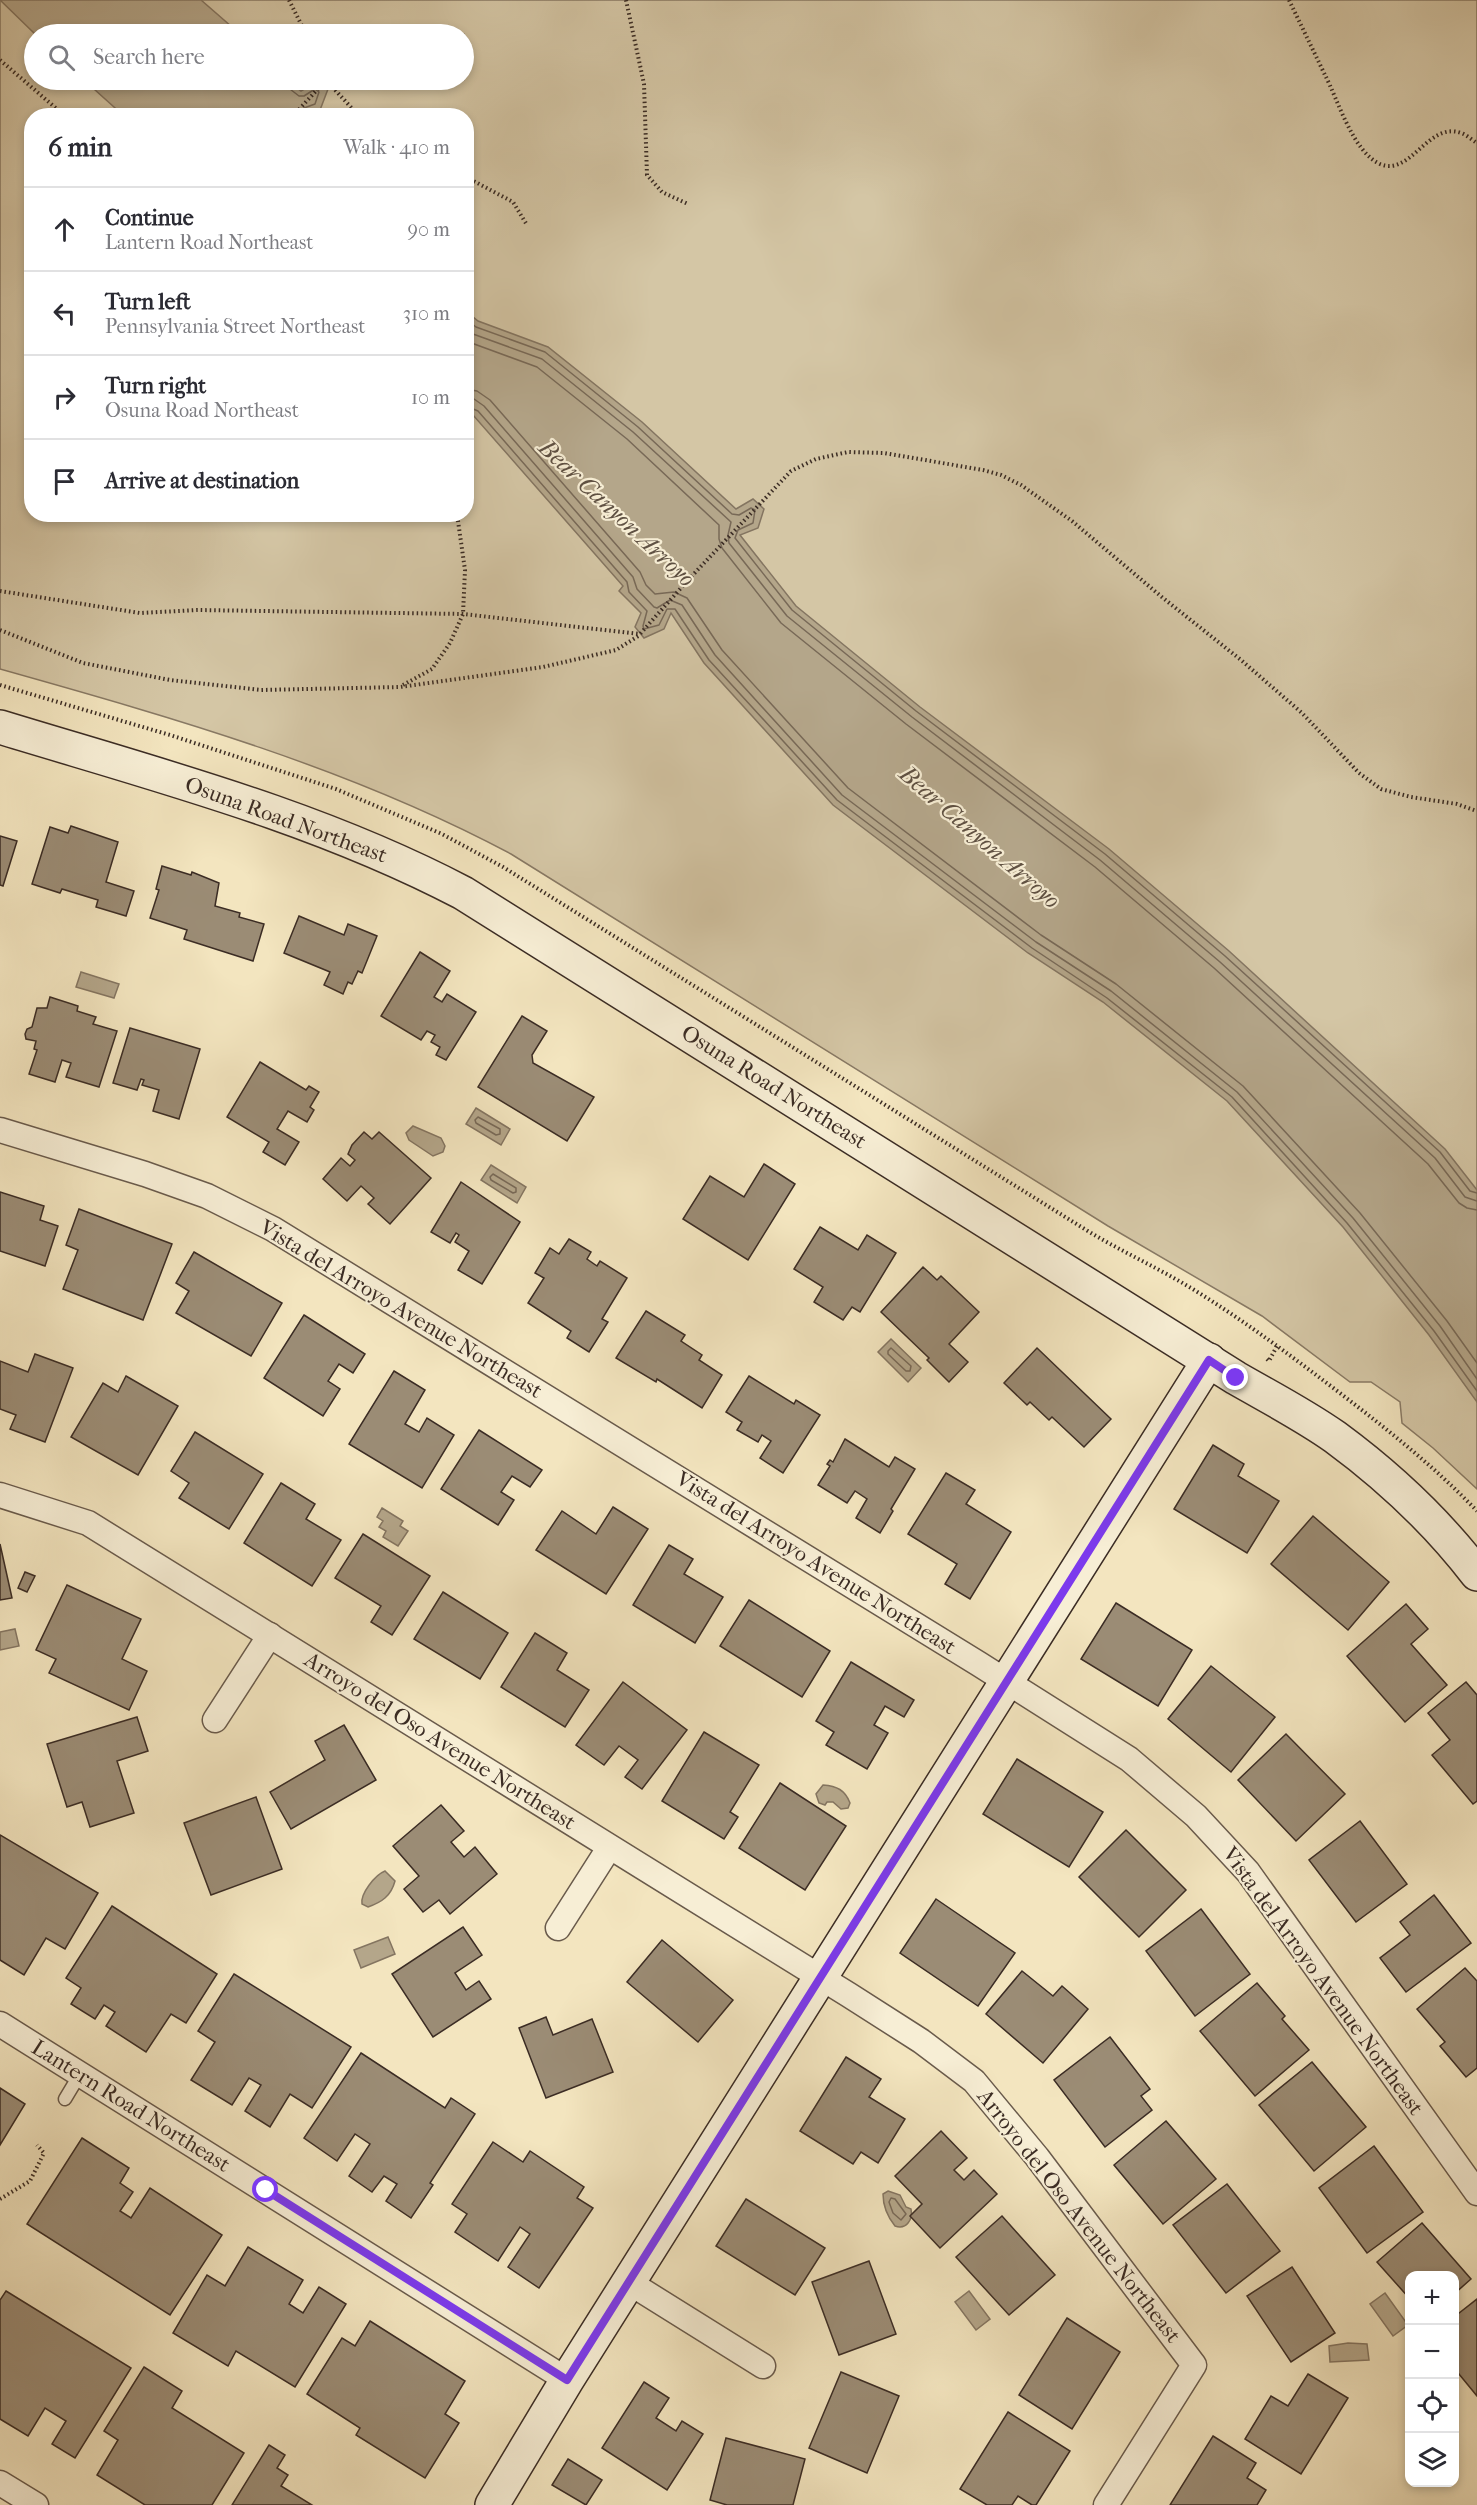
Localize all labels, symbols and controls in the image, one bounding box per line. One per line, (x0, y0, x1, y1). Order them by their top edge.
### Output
search box (24, 24, 474, 90)
icon: search (45, 41, 78, 74)
text: Search here (93, 44, 205, 70)
text: 6 min (48, 132, 112, 163)
text: Walk · 410 m (343, 136, 450, 159)
text: Continue (105, 205, 194, 231)
icon: ahead (48, 213, 81, 246)
text: 90 m (408, 218, 450, 241)
text: Lantern Road Northeast (105, 231, 313, 254)
text: Turn left (105, 289, 191, 315)
icon: left (48, 297, 81, 330)
text: 310 m (403, 302, 450, 325)
text: Pennsylvania Street Northeast (105, 315, 365, 338)
text: Turn right (105, 373, 206, 399)
icon: right (48, 381, 81, 414)
text: 10 m (411, 386, 450, 409)
text: Osuna Road Northeast (105, 399, 299, 422)
water label: Bear Canyon Arroyo (532, 432, 701, 593)
icon: arrive (48, 465, 81, 498)
text: Arrive at destination (105, 468, 299, 494)
water label: Bear Canyon Arroyo (893, 758, 1066, 914)
street label: Osuna Road Northeast (181, 771, 391, 869)
street label: Osuna Road Northeast (677, 1019, 871, 1155)
street label: Vista del Arroyo Avenue Northeast (254, 1214, 547, 1404)
route end (1222, 1364, 1248, 1390)
street label: Vista del Arroyo Avenue Northeast (670, 1465, 961, 1660)
street label: Arroyo del Oso Avenue Northeast (299, 1646, 581, 1836)
street label: Vista del Arroyo Avenue Northeast (1216, 1841, 1429, 2120)
street label: Lantern Road Northeast (27, 2034, 235, 2178)
street label: Arroyo del Oso Avenue Northeast (971, 2083, 1186, 2348)
route start (252, 2176, 278, 2202)
map controls (1405, 2271, 1459, 2487)
button: + (1405, 2271, 1459, 2325)
button: − (1405, 2325, 1459, 2379)
button: locate (1405, 2379, 1459, 2433)
button: layers (1405, 2433, 1459, 2487)

